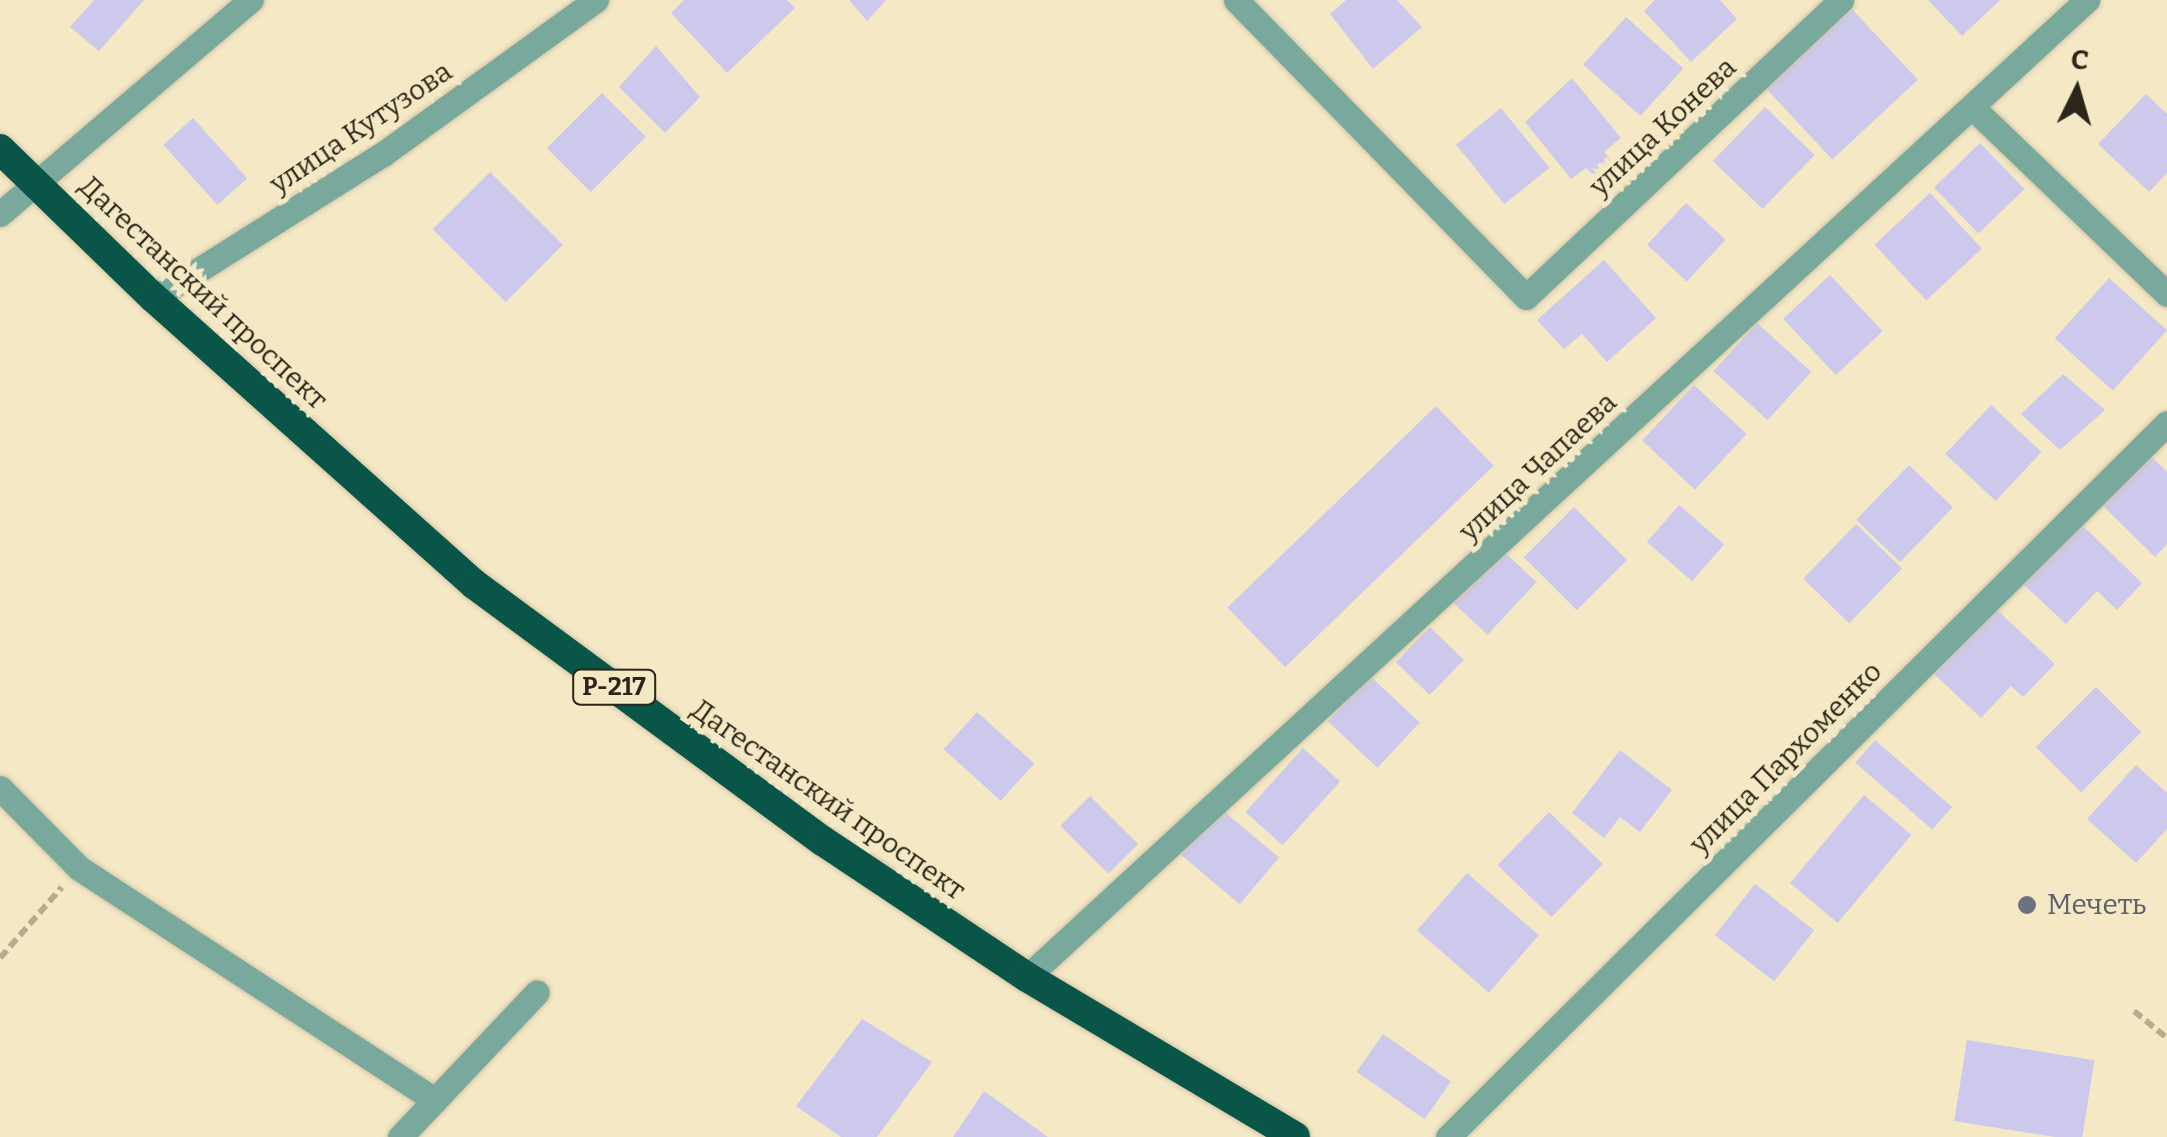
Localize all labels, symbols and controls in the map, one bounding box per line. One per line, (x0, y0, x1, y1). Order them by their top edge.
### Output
north arrow (2027, 40, 2127, 140)
text: С (2069, 42, 2090, 77)
street label: улица Конева (1583, 51, 1743, 203)
street label: улица Кутузова (264, 55, 458, 201)
street label: Дагестанский проспект (72, 170, 334, 416)
street label: улица Чапаева (1452, 386, 1624, 548)
street label: улица Пархоменко (1683, 655, 1889, 861)
road number: Р-217 (572, 667, 656, 707)
street label: Дагестанский проспект (685, 693, 971, 907)
place label: Мечеть (2047, 888, 2146, 922)
marker: Мечеть (2016, 894, 2038, 916)

